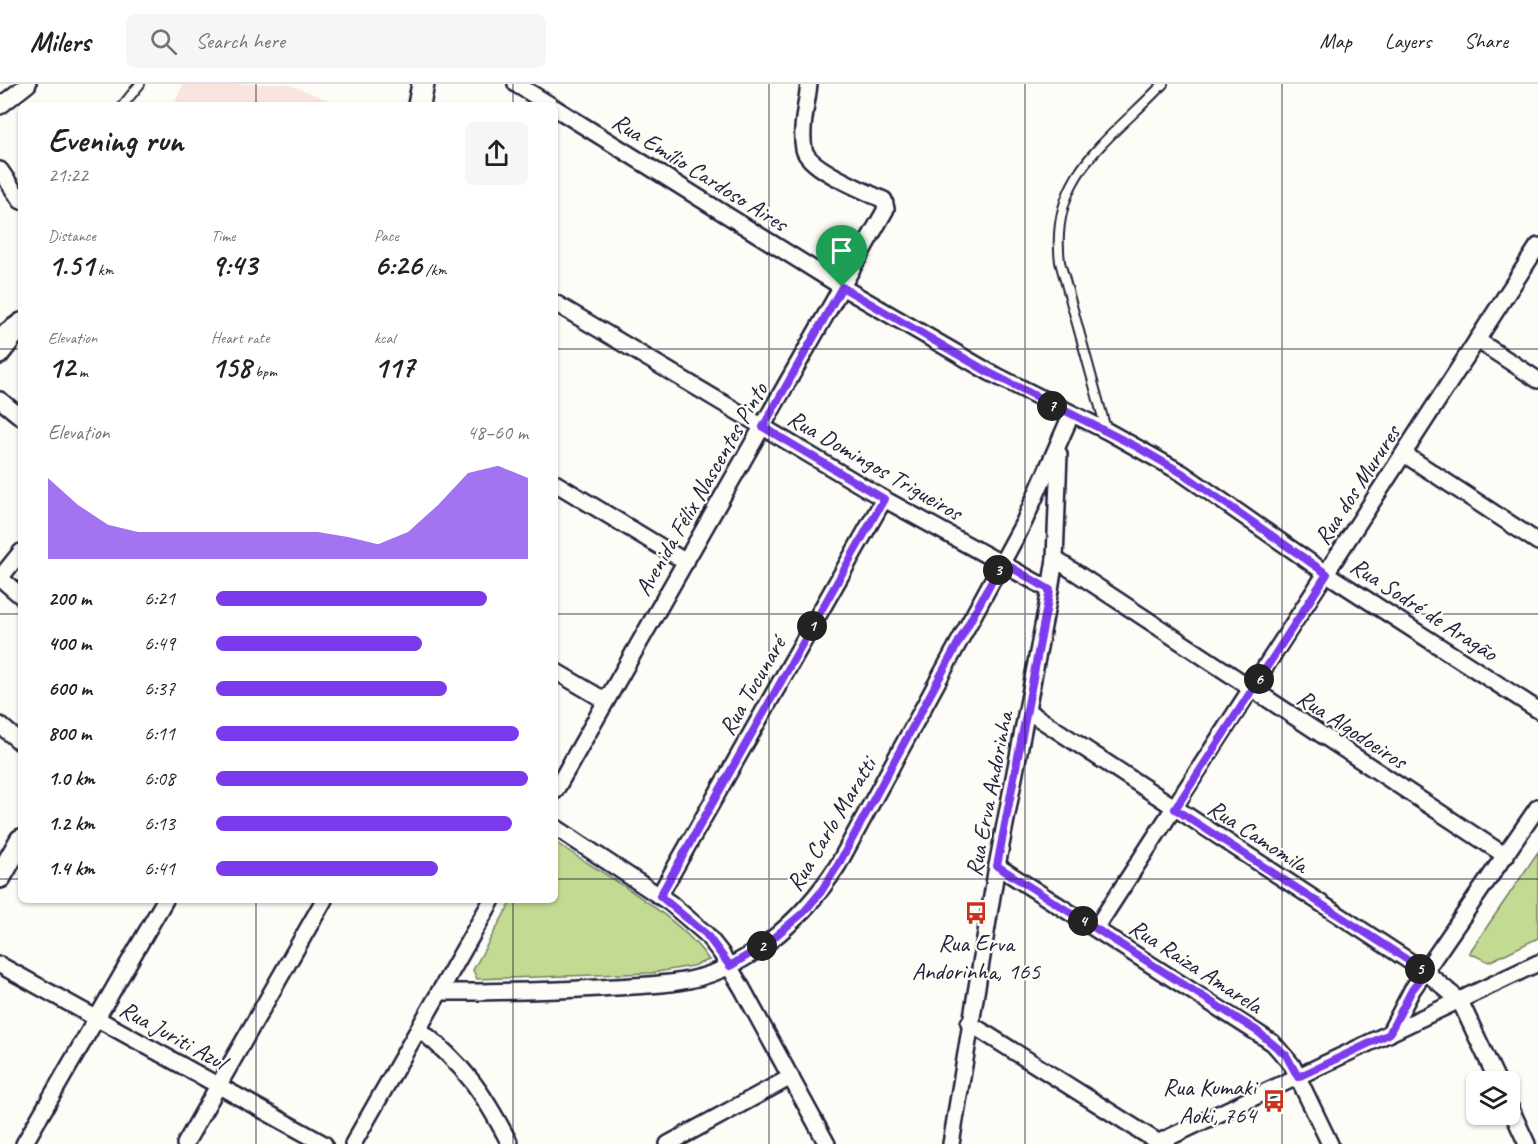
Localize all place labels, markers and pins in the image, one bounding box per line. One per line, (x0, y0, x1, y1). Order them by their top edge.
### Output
pin (816, 225, 867, 287)
pin: 7 (1037, 391, 1067, 421)
pin: 3 (983, 555, 1013, 585)
pin: 1 (797, 611, 827, 641)
pin: 6 (1244, 664, 1274, 694)
bus stop icon: Rua Erva Andorinha, 165 (963, 900, 989, 926)
pin: 4 (1068, 906, 1098, 936)
place label: Rua Erva Andorinha, 165 (912, 928, 1041, 986)
pin: 2 (747, 931, 777, 961)
pin: 5 (1405, 954, 1435, 984)
place label: Rua Kumaki Aoki, 764 (1163, 1072, 1259, 1130)
bus stop icon: Rua Kumaki Aoki, 764 (1261, 1088, 1287, 1114)

